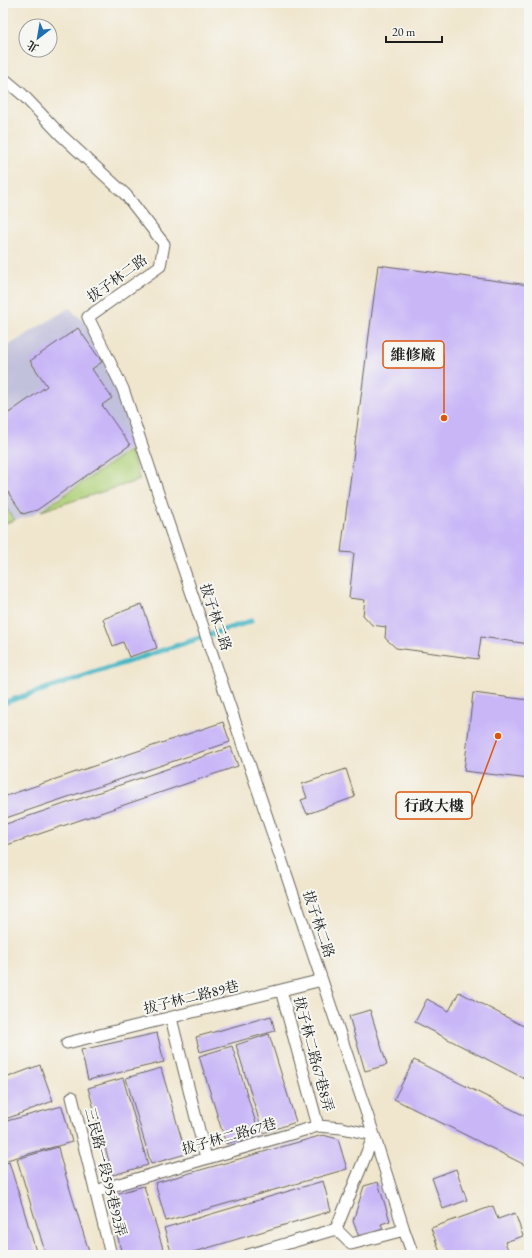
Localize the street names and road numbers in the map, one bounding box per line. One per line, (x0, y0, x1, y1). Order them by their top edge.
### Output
street label: 拔子林二路 (83, 250, 151, 306)
street label: 拔子林二路 (196, 581, 236, 653)
street label: 拔子林二路 (299, 888, 339, 960)
street label: 拔子林二路89巷 (142, 976, 240, 1018)
street label: 拔子林二路67巷8弄 (290, 995, 338, 1113)
street label: 三民路一段595巷92弄 (81, 1106, 131, 1238)
street label: 拔子林二路67巷 (180, 1114, 278, 1158)

